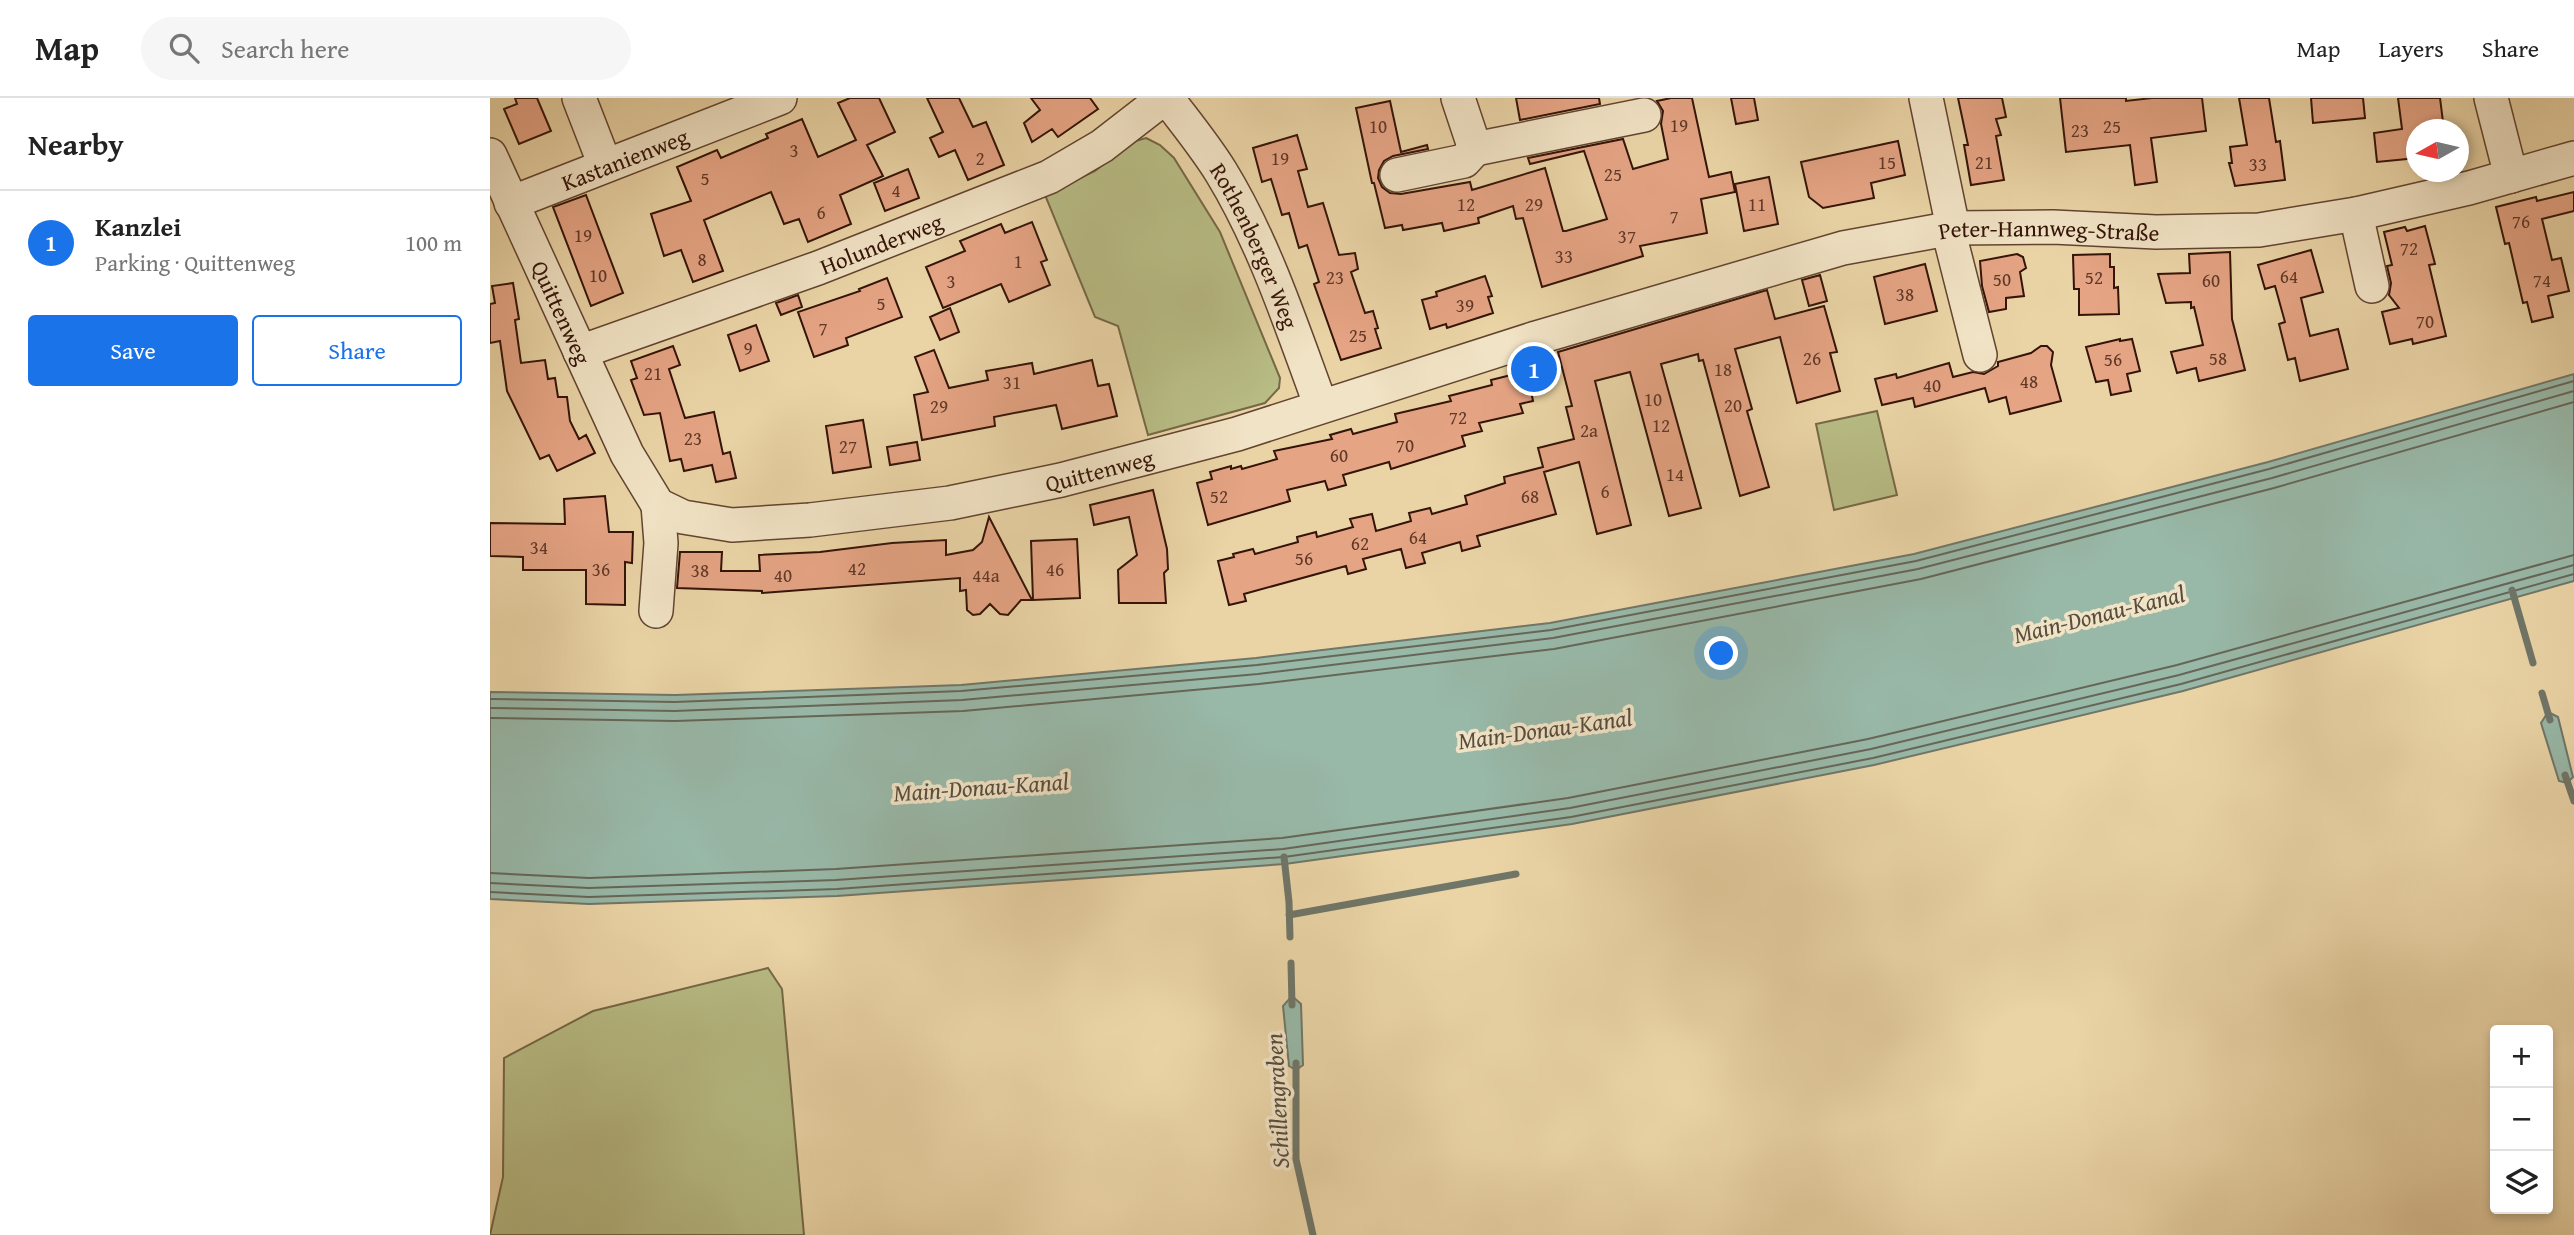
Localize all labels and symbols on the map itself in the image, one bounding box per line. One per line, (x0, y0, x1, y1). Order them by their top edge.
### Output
house number: 19 (1670, 111, 1688, 139)
house number: 10 (1369, 112, 1387, 140)
house number: 25 (2103, 112, 2121, 140)
house number: 23 (2071, 116, 2089, 144)
street label: Kastanienweg (556, 119, 694, 198)
north arrow (2406, 119, 2469, 182)
house number: 3 (789, 136, 799, 164)
house number: 2 (975, 144, 985, 172)
house number: 19 (1271, 144, 1289, 172)
house number: 15 (1878, 148, 1896, 176)
house number: 21 (1975, 148, 1993, 176)
house number: 33 (2249, 150, 2267, 178)
street label: Rothenberger Weg (1203, 156, 1308, 334)
house number: 25 (1604, 160, 1622, 188)
house number: 5 (700, 164, 710, 192)
house number: 4 (891, 176, 901, 204)
house number: 12 (1457, 190, 1475, 218)
house number: 29 (1525, 190, 1543, 218)
house number: 11 (1748, 190, 1766, 218)
house number: 6 (816, 198, 826, 226)
house number: 7 (1669, 202, 1679, 230)
street label: Holunderweg (815, 204, 948, 282)
house number: 76 (2512, 207, 2530, 235)
street label: Peter-Hannweg-Straße (1935, 210, 2160, 249)
house number: 19 (574, 221, 592, 249)
house number: 37 (1618, 222, 1636, 250)
house number: 72 (2400, 234, 2418, 262)
house number: 33 (1555, 242, 1573, 270)
house number: 8 (697, 245, 707, 273)
house number: 1 (1013, 247, 1023, 275)
street label: Quittenweg (524, 255, 600, 370)
house number: 10 (589, 261, 607, 289)
house number: 64 (2280, 262, 2298, 290)
house number: 23 (1326, 263, 1344, 291)
house number: 52 (2085, 263, 2103, 291)
house number: 50 (1993, 265, 2011, 293)
house number: 60 (2202, 266, 2220, 294)
house number: 74 (2533, 266, 2551, 294)
house number: 3 (946, 267, 956, 295)
house number: 38 (1896, 280, 1914, 308)
house number: 5 (876, 289, 886, 317)
house number: 39 (1456, 291, 1474, 319)
house number: 70 (2416, 307, 2434, 335)
house number: 7 (818, 314, 828, 342)
house number: 25 (1349, 321, 1367, 349)
house number: 9 (743, 334, 753, 362)
pin: 1 (1511, 343, 1557, 395)
house number: 26 (1803, 344, 1821, 372)
house number: 58 (2209, 344, 2227, 372)
house number: 56 (2104, 345, 2122, 373)
house number: 18 (1714, 355, 1732, 383)
house number: 21 (644, 359, 662, 387)
house number: 48 (2020, 367, 2038, 395)
house number: 31 (1003, 368, 1021, 396)
house number: 40 (1923, 371, 1941, 399)
house number: 10 (1644, 385, 1662, 413)
house number: 20 (1724, 391, 1742, 419)
house number: 29 (930, 392, 948, 420)
house number: 72 (1449, 403, 1467, 431)
house number: 12 (1652, 411, 1670, 439)
house number: 2a (1580, 416, 1598, 444)
house number: 23 (684, 424, 702, 452)
house number: 70 (1396, 431, 1414, 459)
house number: 27 (839, 432, 857, 460)
street label: Quittenweg (1042, 440, 1158, 499)
house number: 60 (1330, 441, 1348, 469)
house number: 14 (1666, 460, 1684, 488)
house number: 6 (1600, 477, 1610, 505)
house number: 52 (1210, 482, 1228, 510)
house number: 68 (1521, 482, 1539, 510)
house number: 64 (1409, 523, 1427, 551)
house number: 62 (1351, 529, 1369, 557)
house number: 34 (530, 533, 548, 561)
house number: 56 (1295, 544, 1313, 572)
house number: 42 (848, 554, 866, 582)
house number: 36 (592, 555, 610, 583)
house number: 46 (1046, 555, 1064, 583)
house number: 38 (691, 556, 709, 584)
house number: 40 (774, 561, 792, 589)
house number: 44a (972, 561, 1000, 589)
water label: Main-Donau-Kanal (2010, 576, 2188, 652)
your location (1704, 636, 1738, 670)
water label: Main-Donau-Kanal (1456, 699, 1634, 759)
water label: Main-Donau-Kanal (892, 763, 1070, 811)
water label: Schillengraben (1256, 1032, 1298, 1170)

